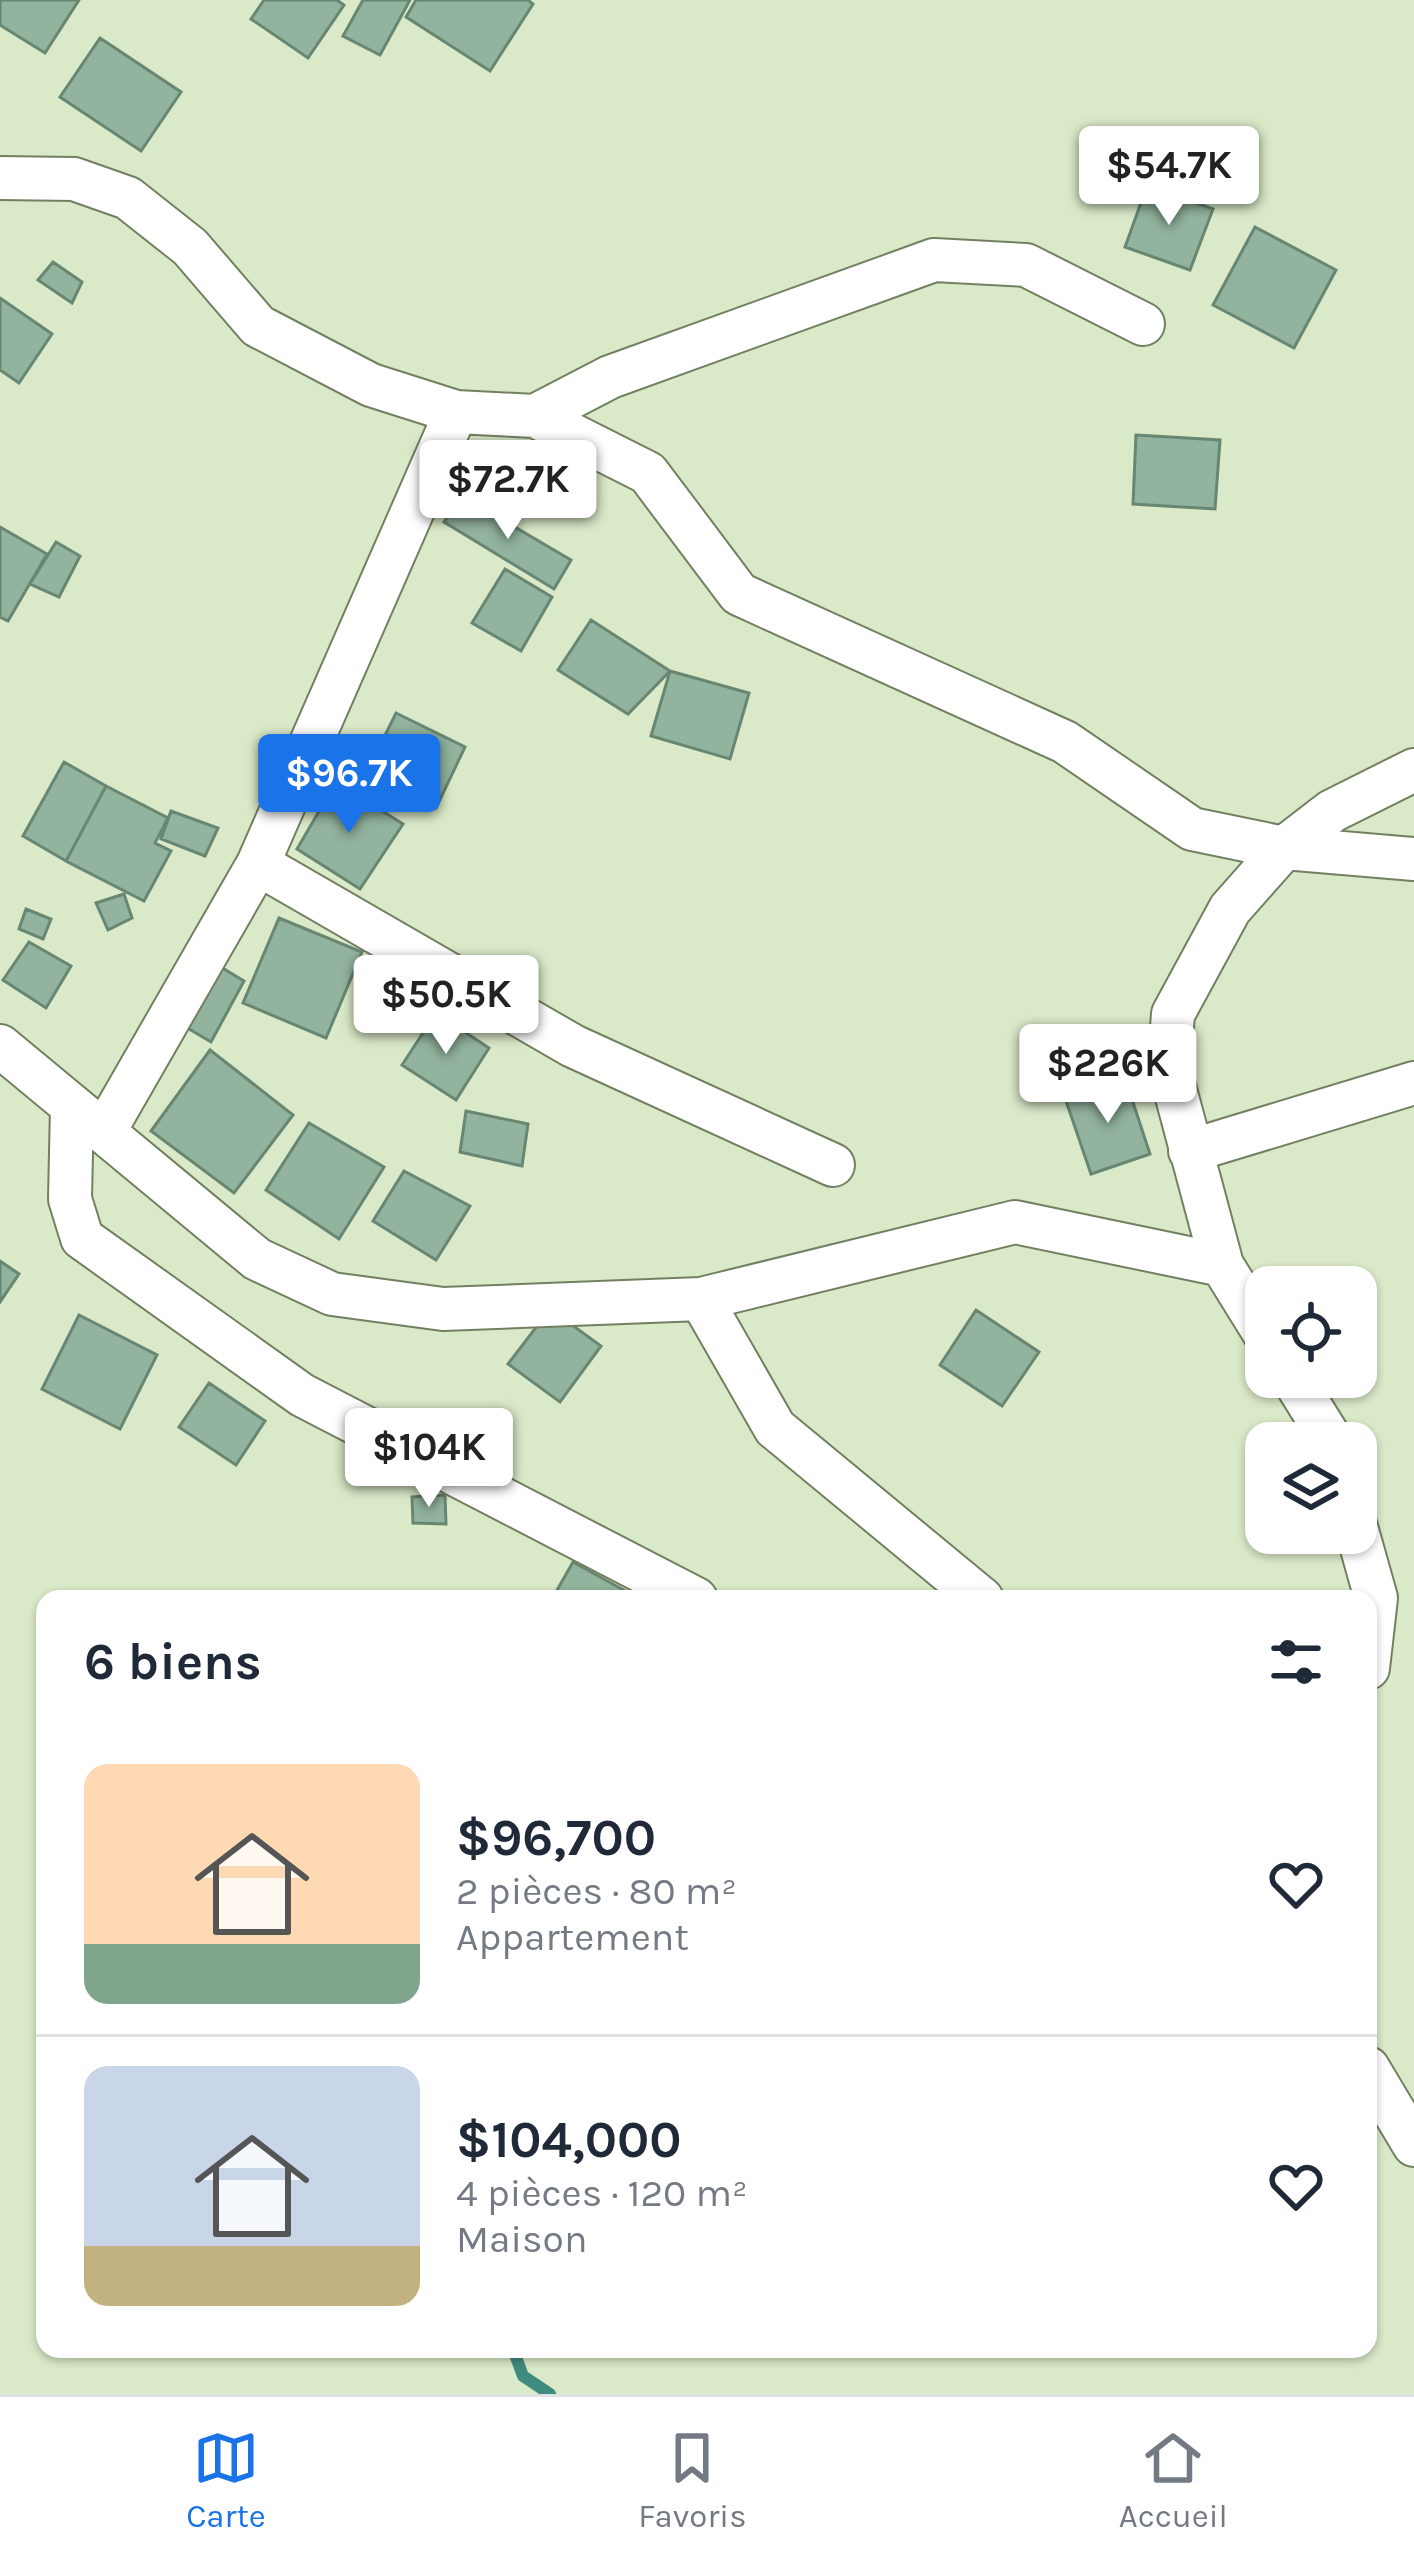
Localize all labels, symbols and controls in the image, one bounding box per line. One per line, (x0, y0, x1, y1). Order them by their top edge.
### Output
pin: $54.7K (1071, 126, 1267, 228)
text: $54.7K (1106, 142, 1232, 188)
pin: $72.7K (410, 440, 606, 542)
text: $72.7K (446, 456, 570, 502)
pin: $96.7K (251, 734, 447, 836)
text: $96.7K (285, 750, 413, 796)
pin: $50.5K (348, 955, 544, 1057)
text: $50.5K (381, 971, 511, 1017)
pin: $226K (1024, 1024, 1192, 1126)
text: $226K (1046, 1040, 1170, 1086)
map controls (1245, 1266, 1377, 1554)
button: locate (1245, 1266, 1377, 1398)
pin: $104K (345, 1408, 513, 1510)
button: layers (1245, 1422, 1377, 1554)
text: $104K (372, 1424, 486, 1470)
icon: filters (1263, 1629, 1329, 1695)
text: 6 biens (84, 1632, 262, 1692)
text: $96,700 (456, 1808, 656, 1868)
icon: home (180, 1812, 324, 1956)
icon: heart (1263, 1851, 1329, 1917)
text: 2 pièces · 80 m² (456, 1868, 737, 1914)
text: Appartement (456, 1914, 689, 1960)
text: $104,000 (456, 2110, 682, 2170)
icon: home (180, 2114, 324, 2258)
icon: heart (1263, 2153, 1329, 2219)
text: 4 pièces · 120 m² (456, 2170, 748, 2216)
text: Maison (456, 2216, 587, 2262)
tab: Carte (186, 2425, 266, 2535)
tab: Favoris (638, 2425, 747, 2535)
tab: Accueil (1119, 2425, 1228, 2535)

